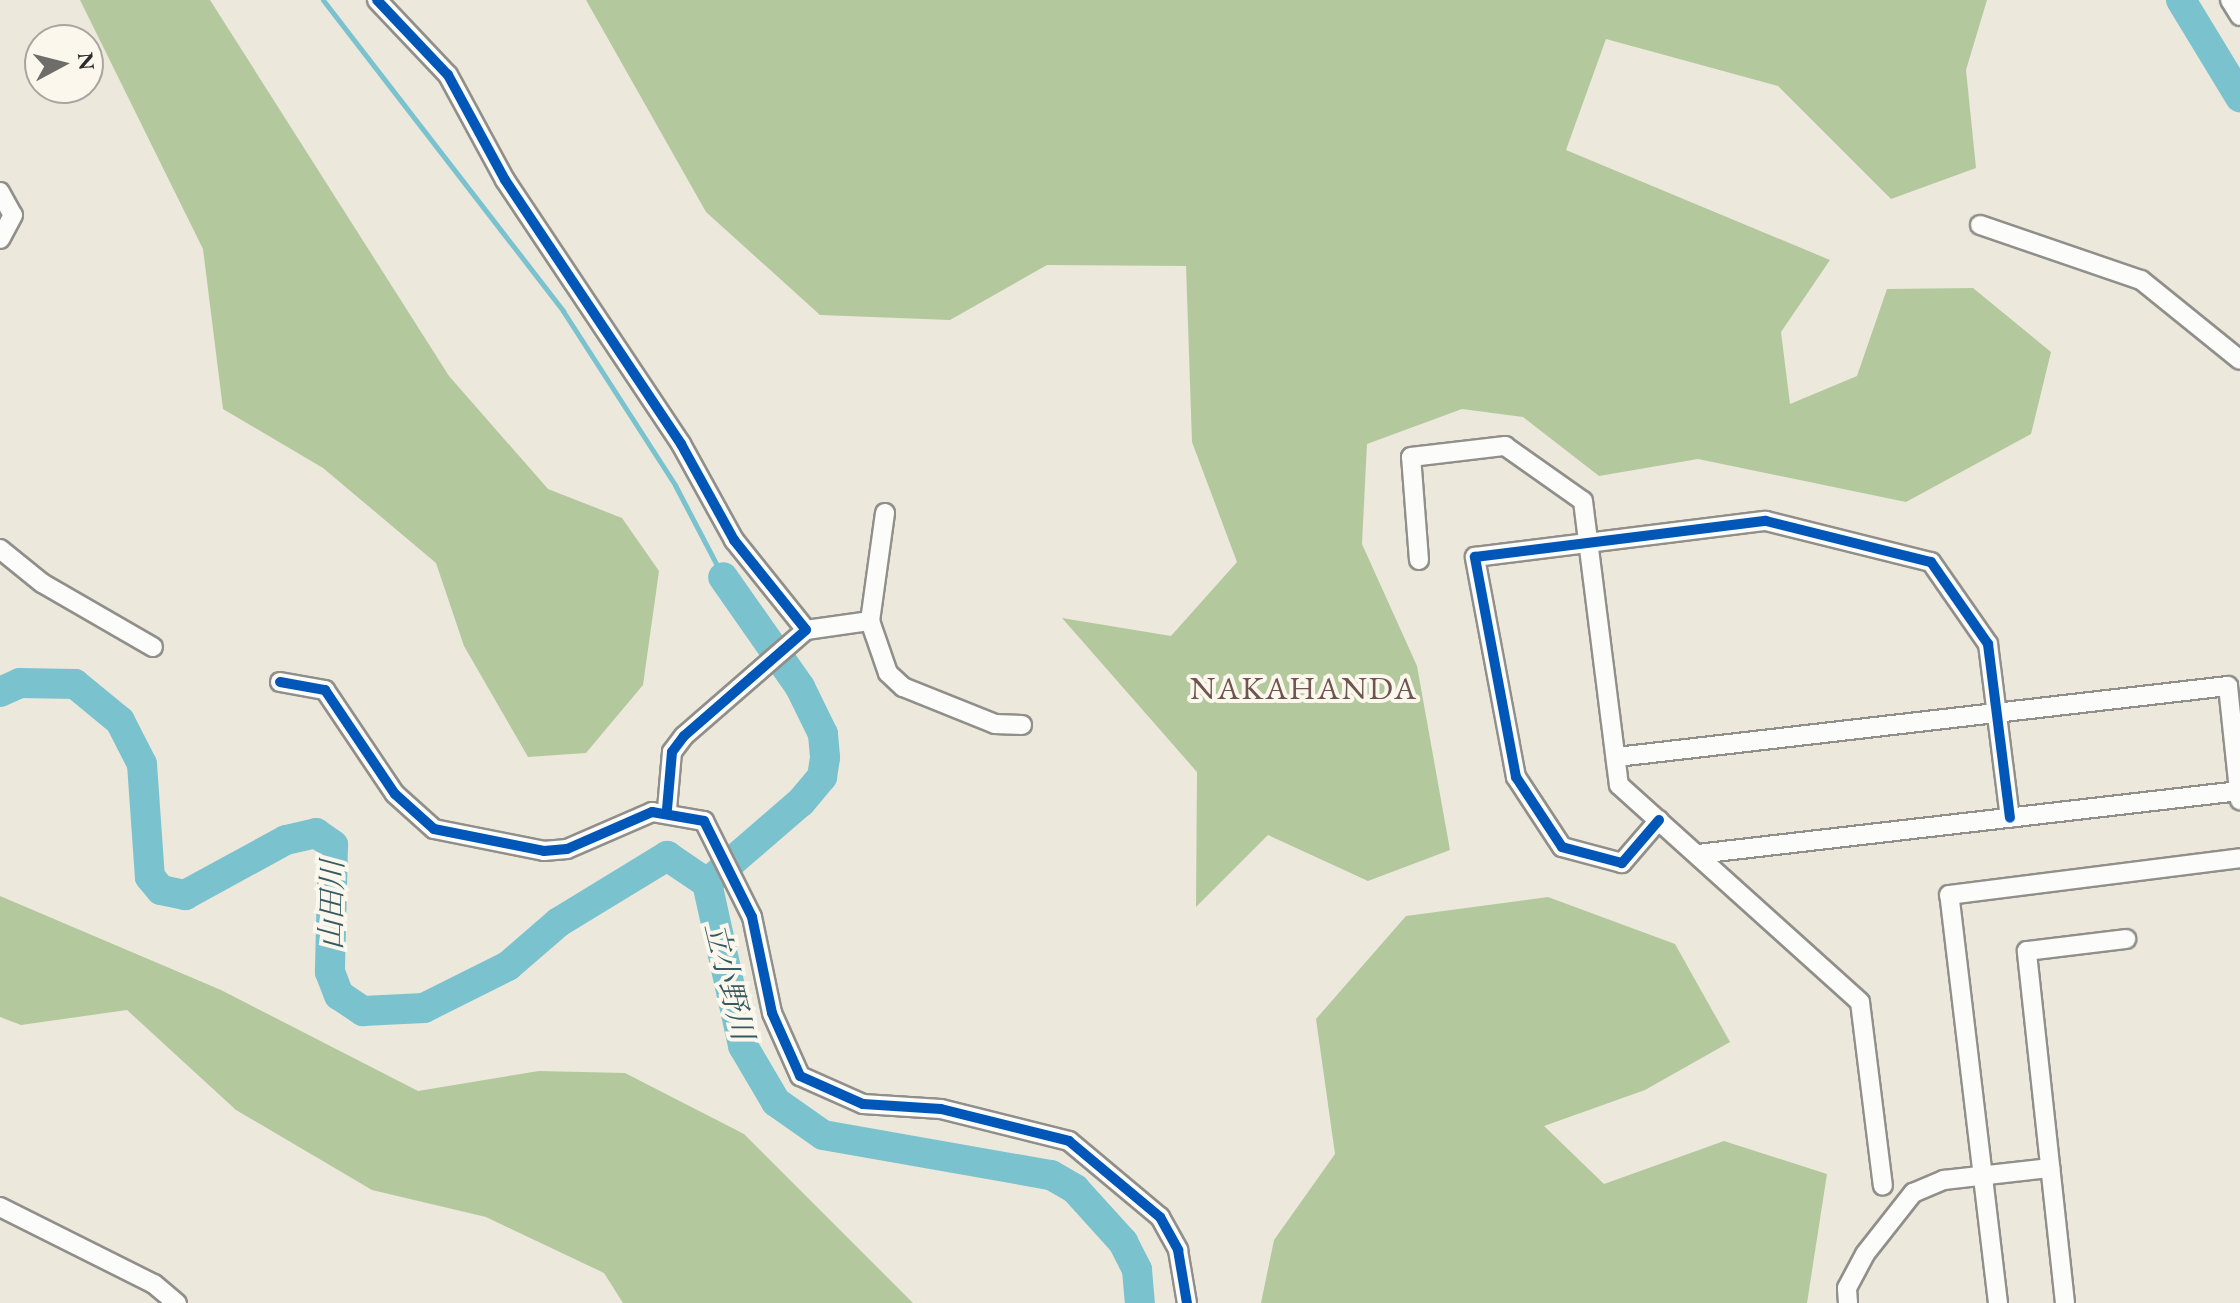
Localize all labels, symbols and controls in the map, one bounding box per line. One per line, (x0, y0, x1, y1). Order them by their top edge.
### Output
north arrow (24, 24, 104, 104)
text: N (71, 51, 102, 72)
district label: NAKAHANDA (1190, 669, 1418, 707)
water label: 山田川 (313, 860, 351, 950)
water label: 立小野川 (697, 918, 761, 1044)

